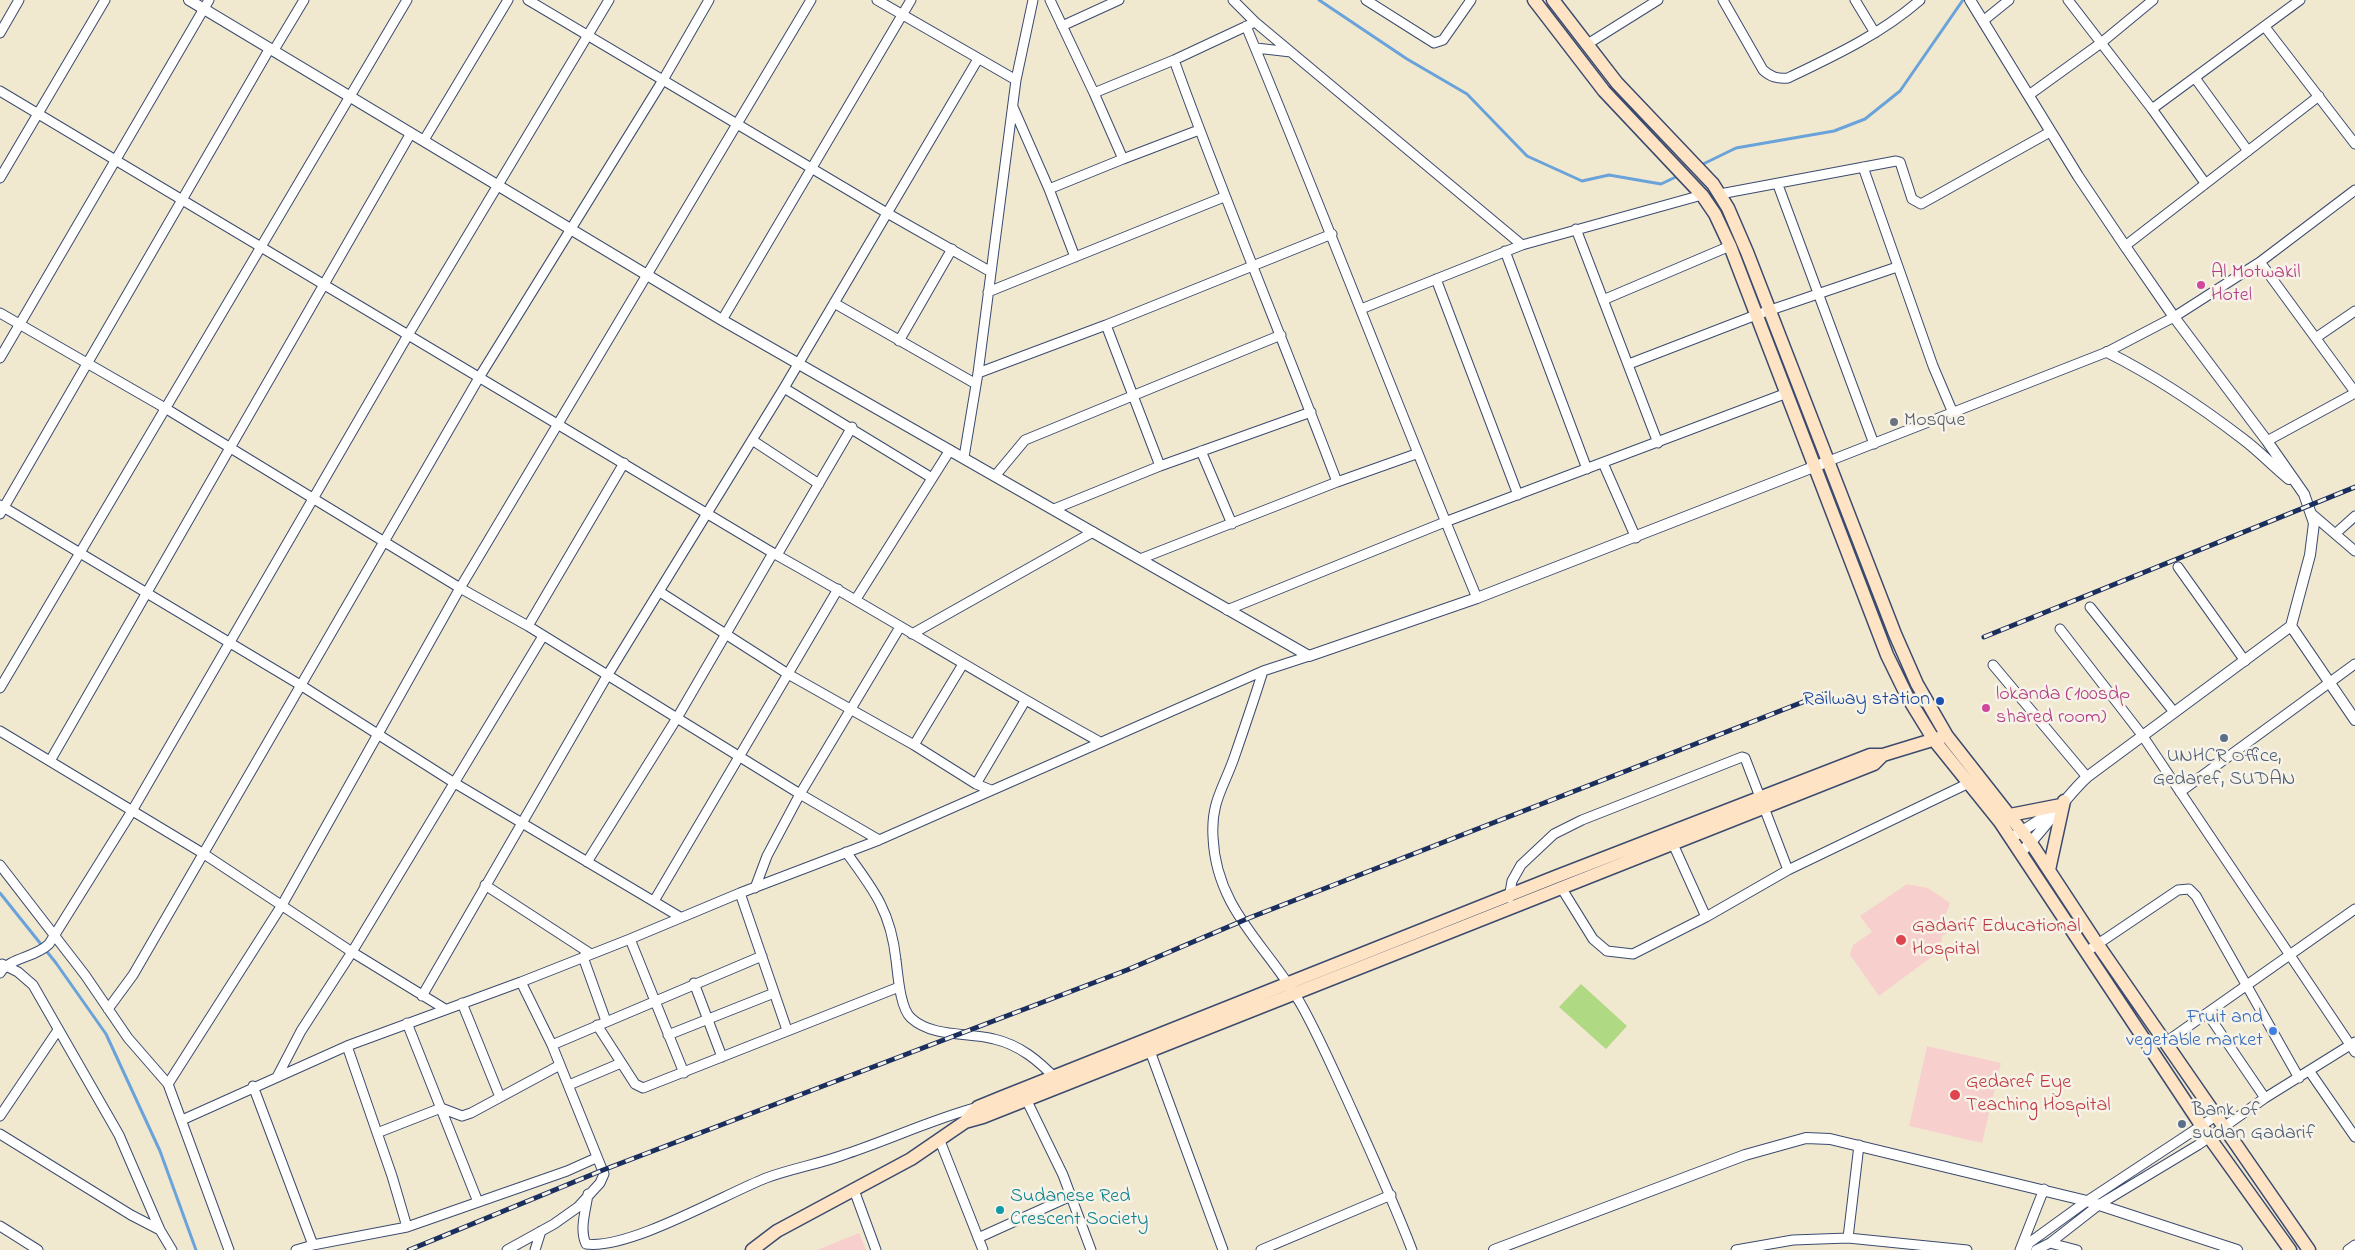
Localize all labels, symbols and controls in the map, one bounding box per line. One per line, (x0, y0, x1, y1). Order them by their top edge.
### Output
place label: Al Motwakil Hotel (2211, 262, 2301, 309)
marker: Al Motwakil Hotel (2195, 279, 2207, 291)
place label: Mosque (1904, 410, 1965, 434)
marker: Mosque (1888, 416, 1900, 428)
place label: lokanda (100sdp shared room) (1996, 684, 2130, 731)
place label: Railway station (1803, 689, 1930, 713)
marker: Railway station (1934, 695, 1946, 707)
marker: lokanda (100sdp shared room) (1980, 702, 1992, 714)
marker: UNHCR Office, Gedaref, SUDAN (2218, 732, 2230, 744)
place label: UNHCR Office, Gedaref, SUDAN (2153, 746, 2295, 793)
place label: Gadarif Educational Hospital (1912, 916, 2081, 963)
marker: Gadarif Educational Hospital (1894, 933, 1908, 947)
place label: Fruit and vegetable market (2126, 1007, 2263, 1054)
marker: Fruit and vegetable market (2267, 1025, 2279, 1037)
place label: Gedaref Eye Teaching Hospital (1966, 1072, 2111, 1119)
marker: Gedaref Eye Teaching Hospital (1948, 1088, 1962, 1102)
place label: Bank of sudan Gadarif (2192, 1100, 2315, 1147)
marker: Bank of sudan Gadarif (2176, 1118, 2188, 1130)
place label: Sudanese Red Crescent Society (1010, 1186, 1148, 1233)
marker: Sudanese Red Crescent Society (994, 1204, 1006, 1216)

